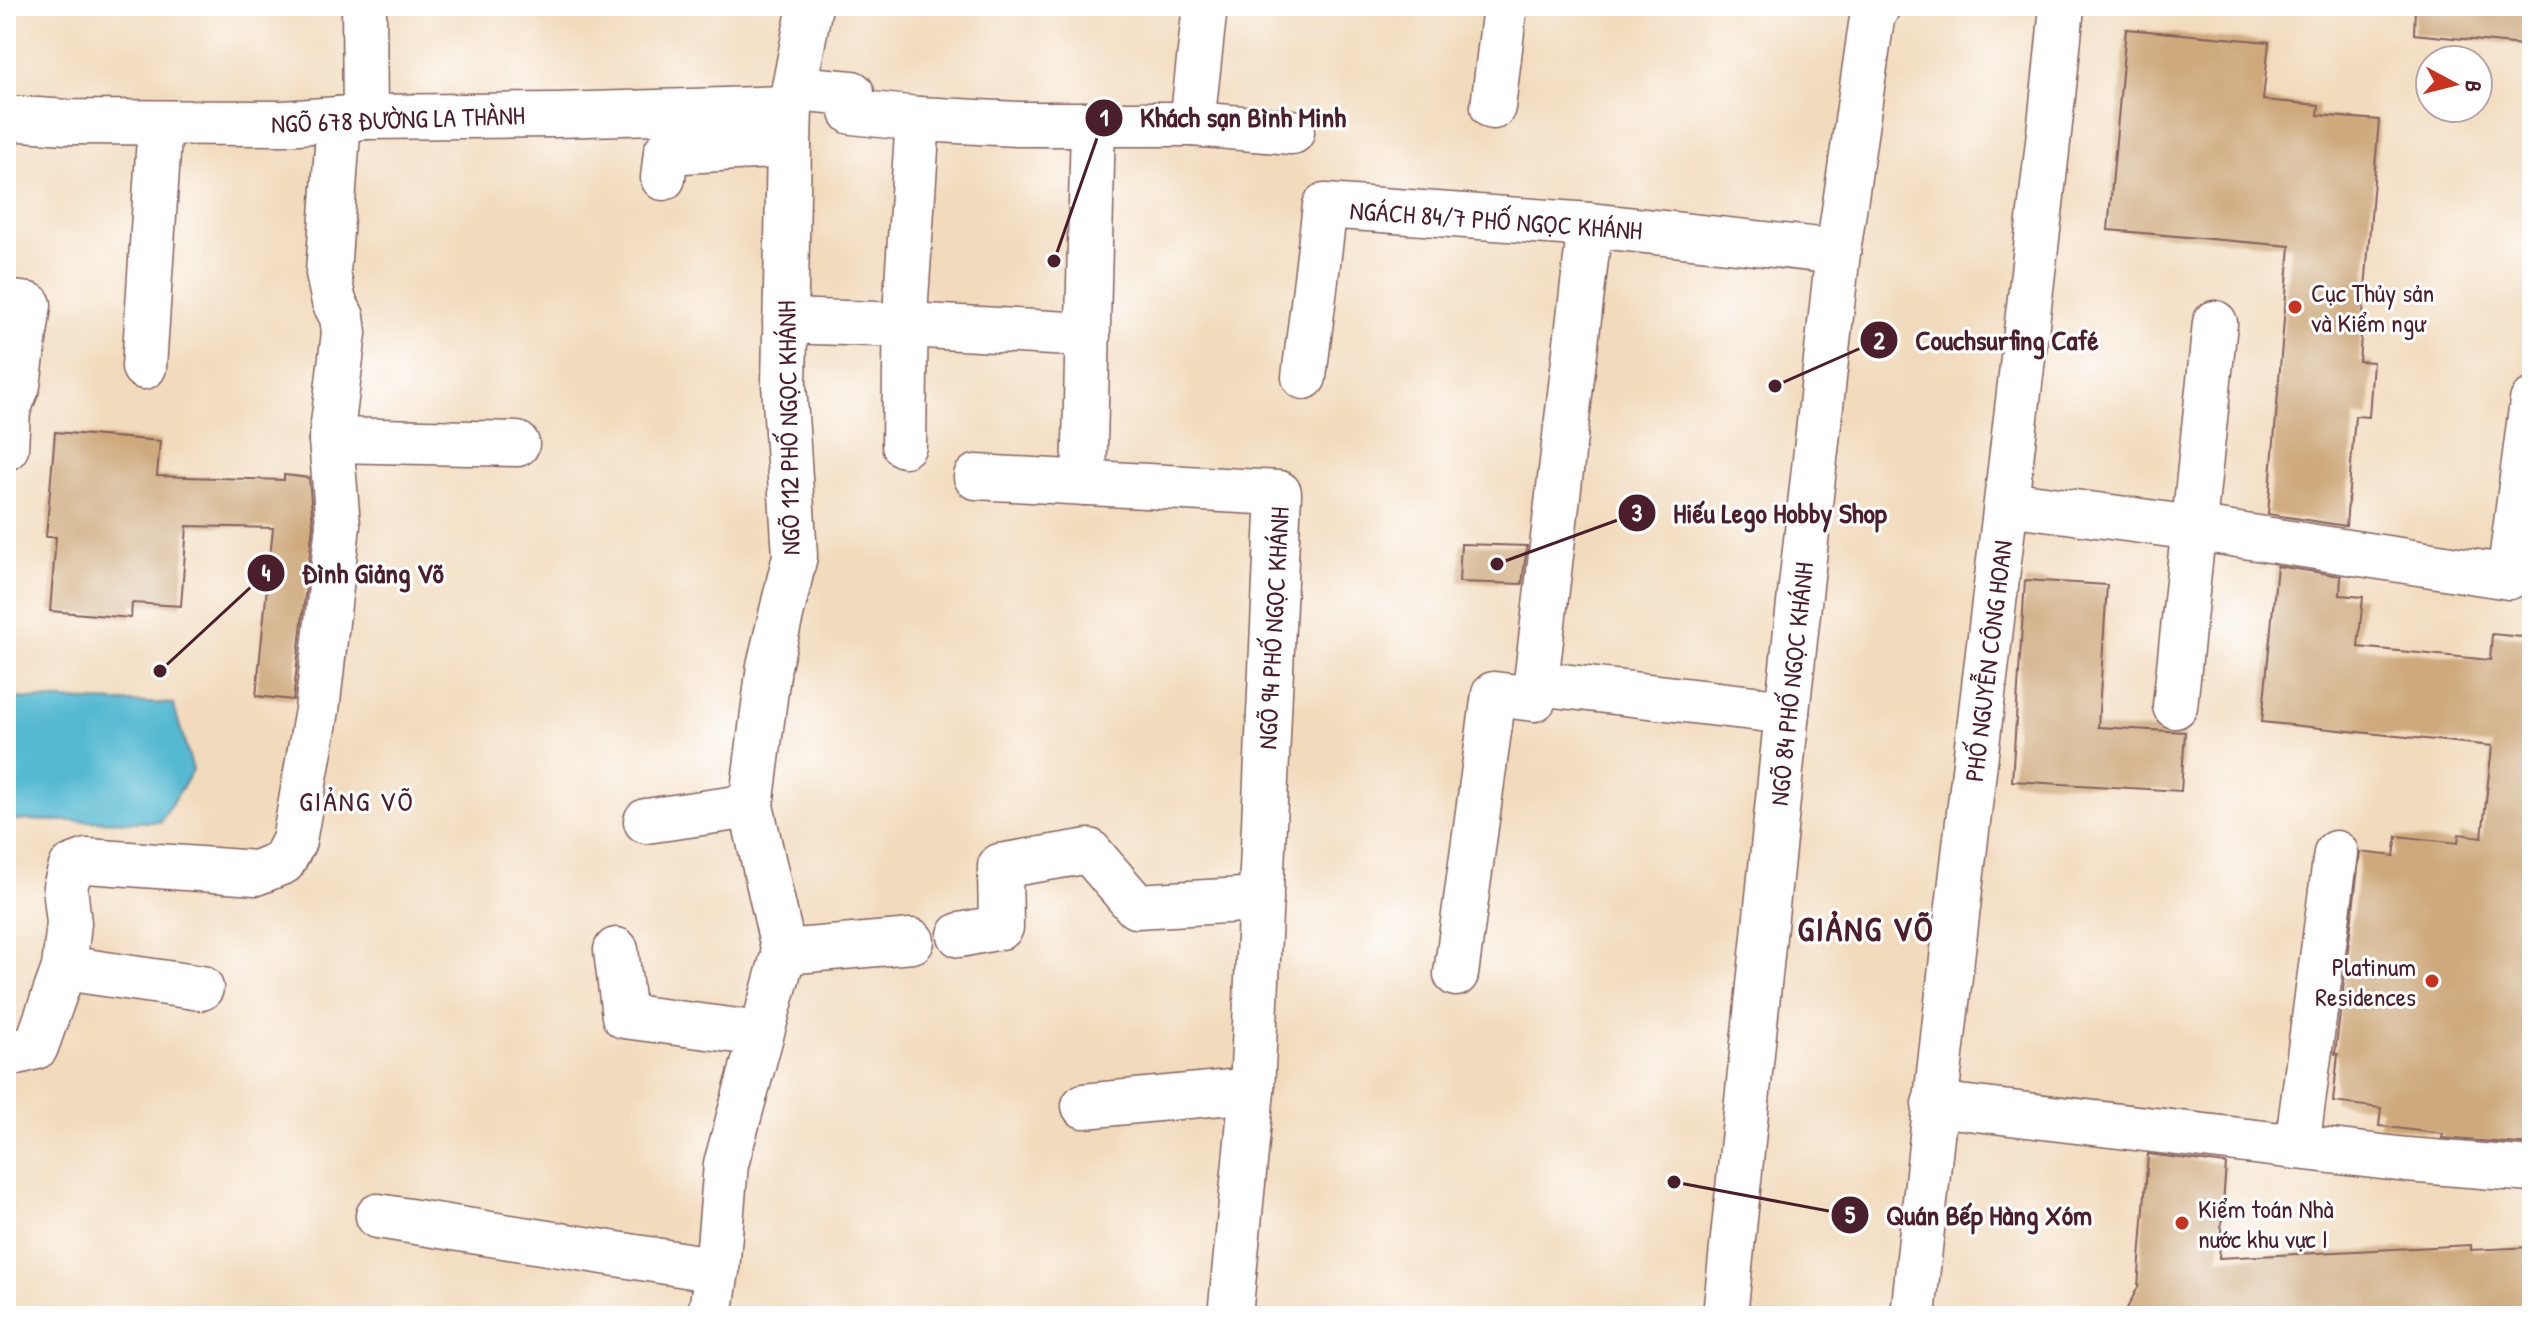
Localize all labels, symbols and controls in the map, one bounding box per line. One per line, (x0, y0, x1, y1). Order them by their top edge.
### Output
north arrow (2414, 44, 2494, 124)
text: B (2458, 79, 2489, 94)
callout: Khách sạn Bình Minh (1084, 92, 1362, 144)
street label: NGÕ 678 ĐƯỜNG LA THÀNH (270, 97, 526, 141)
text: Khách sạn Bình Minh (1140, 98, 1346, 136)
text: 1 (1100, 101, 1109, 133)
street label: NGÁCH 84/7 PHỐ NGỌC KHÁNH (1349, 192, 1643, 248)
place label: Cục Thủy sản và Kiểm ngư (2311, 275, 2434, 340)
marker: Cục Thủy sản và Kiểm ngư (2286, 298, 2304, 316)
street label: NGÕ 112 PHỐ NGỌC KHÁNH (768, 301, 808, 555)
callout: Couchsurfing Café (1859, 314, 2115, 366)
text: Couchsurfing Café (1915, 321, 2100, 360)
text: 2 (1873, 324, 1885, 356)
callout: Hiếu Lego Hobby Shop (1617, 487, 1902, 539)
text: Hiếu Lego Hobby Shop (1673, 494, 1888, 533)
text: 3 (1632, 496, 1643, 528)
street label: NGÕ 94 PHỐ NGỌC KHÁNH (1249, 506, 1297, 750)
street label: PHỐ NGUYỄN CÔNG HOAN (1956, 538, 2020, 784)
callout: Đình Giảng Võ (246, 547, 460, 599)
text: Đình Giảng Võ (302, 554, 445, 593)
text: 4 (262, 556, 271, 588)
street label: NGÕ 84 PHỐ NGỌC KHÁNH (1761, 561, 1821, 807)
district label: GIẢNG VÕ (299, 782, 415, 820)
district label: GIẢNG VÕ (1797, 906, 1935, 952)
place label: Platinum Residences (2315, 949, 2416, 1014)
marker: Platinum Residences (2423, 972, 2441, 990)
callout: Quán Bếp Hàng Xóm (1830, 1189, 2108, 1241)
place label: Kiểm toán Nhà nước khu vực I (2198, 1191, 2334, 1256)
text: Quán Bếp Hàng Xóm (1886, 1196, 2092, 1235)
text: 5 (1845, 1198, 1856, 1230)
marker: Kiểm toán Nhà nước khu vực I (2173, 1214, 2191, 1232)

